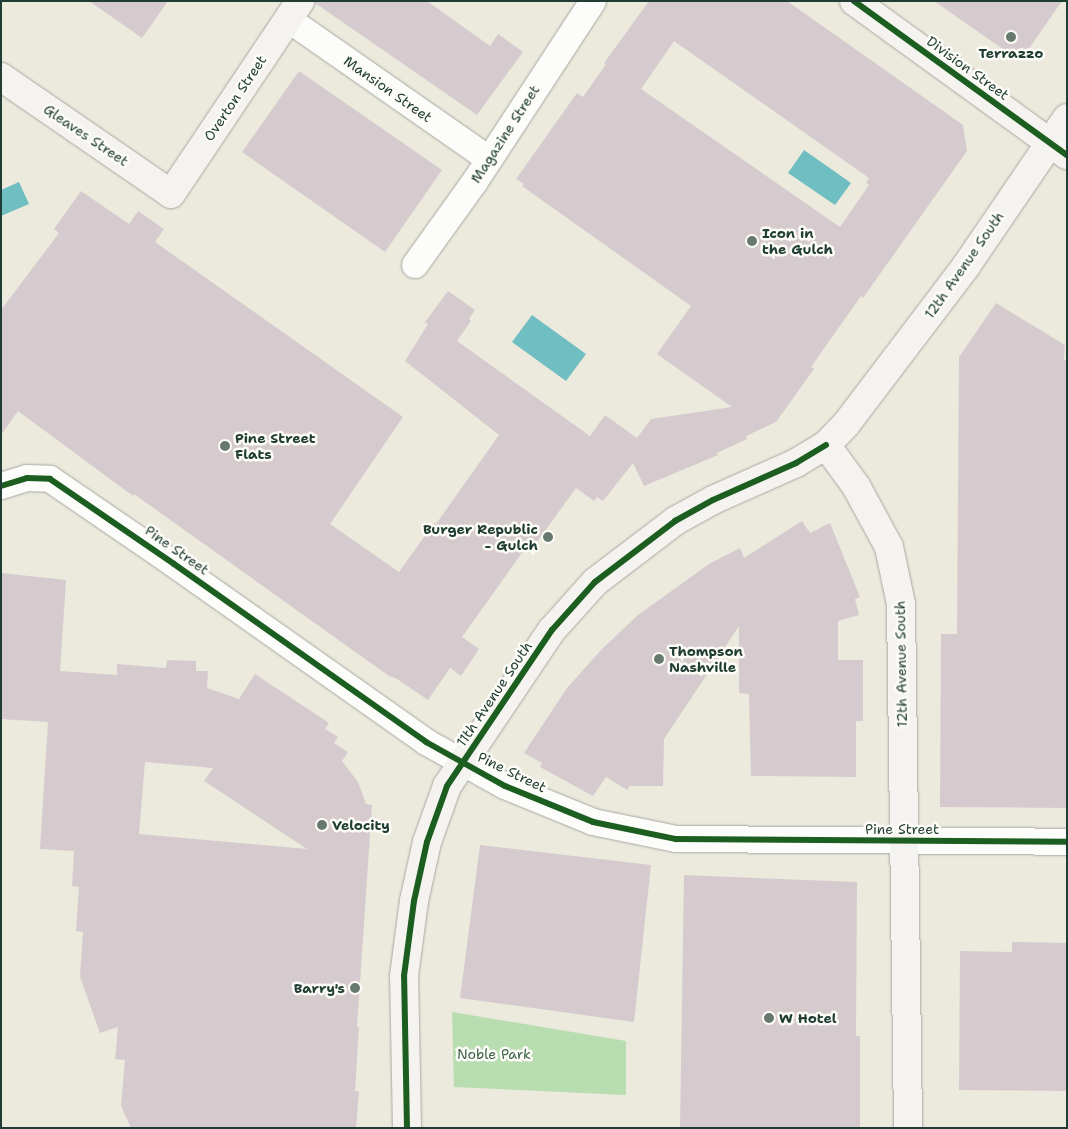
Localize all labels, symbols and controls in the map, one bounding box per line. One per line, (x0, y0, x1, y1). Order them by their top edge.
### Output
marker: Terrazzo (1005, 31, 1017, 43)
street label: Division Street (924, 33, 1012, 103)
place label: Terrazzo (979, 45, 1043, 61)
street label: Overton Street (200, 52, 270, 144)
street label: Mansion Street (341, 52, 435, 126)
street label: Magazine Street (467, 82, 543, 186)
street label: Gleaves Street (40, 100, 132, 170)
street label: 12th Avenue South (921, 208, 1007, 322)
place label: Icon in the Gulch (762, 225, 833, 258)
marker: Icon in the Gulch (746, 235, 758, 247)
place label: Pine Street Flats (235, 430, 316, 462)
marker: Pine Street Flats (219, 440, 231, 452)
place label: Burger Republic - Gulch (423, 521, 538, 554)
street label: Pine Street (142, 522, 212, 578)
marker: Burger Republic - Gulch (542, 531, 554, 543)
street label: 12th Avenue South (891, 600, 911, 728)
street label: 11th Avenue South (453, 638, 535, 750)
place label: Thompson Nashville (669, 643, 743, 676)
marker: Thompson Nashville (653, 653, 665, 665)
street label: Pine Street (475, 748, 549, 796)
place label: Velocity (332, 817, 390, 833)
marker: Velocity (316, 819, 328, 831)
street label: Pine Street (865, 821, 939, 837)
place label: Barry's (294, 980, 345, 996)
marker: Barry's (349, 982, 361, 994)
place label: W Hotel (779, 1010, 837, 1026)
marker: W Hotel (763, 1012, 775, 1024)
park label: Noble Park (457, 1046, 531, 1062)

